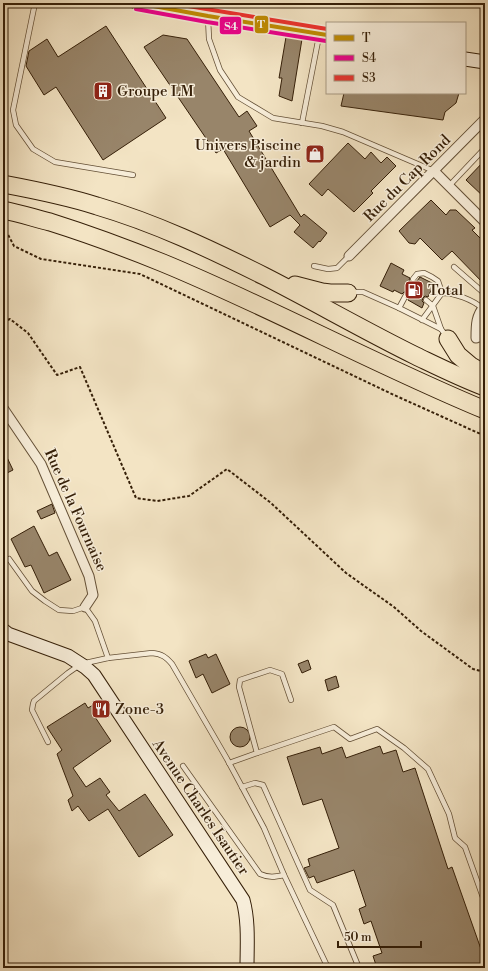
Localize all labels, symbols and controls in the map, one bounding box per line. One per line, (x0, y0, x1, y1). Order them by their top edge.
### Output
line badge: T (254, 15, 269, 34)
line badge: S4 (219, 16, 242, 35)
text: T (257, 18, 265, 32)
text: S4 (224, 20, 238, 34)
legend (326, 22, 466, 94)
text: T (362, 31, 371, 46)
text: S4 (362, 51, 376, 66)
text: S3 (362, 71, 376, 86)
building icon: Groupe LM (92, 80, 114, 102)
place label: Groupe LM (117, 82, 195, 101)
street label: Rue du Cap Rond (360, 130, 455, 226)
place label: Univers Piscine & jardin (195, 136, 301, 172)
shop icon: Univers Piscine & jardin (304, 143, 326, 165)
fuel station icon: Total (403, 279, 425, 301)
place label: Total (428, 281, 464, 300)
street label: Rue de la Fournaise (40, 446, 111, 574)
restaurant icon: Zone-3 (90, 698, 112, 720)
place label: Zone-3 (115, 700, 164, 719)
street label: Avenue Charles Isautier (147, 735, 253, 879)
scale bar (338, 923, 421, 949)
text: 50 m (344, 930, 372, 945)

